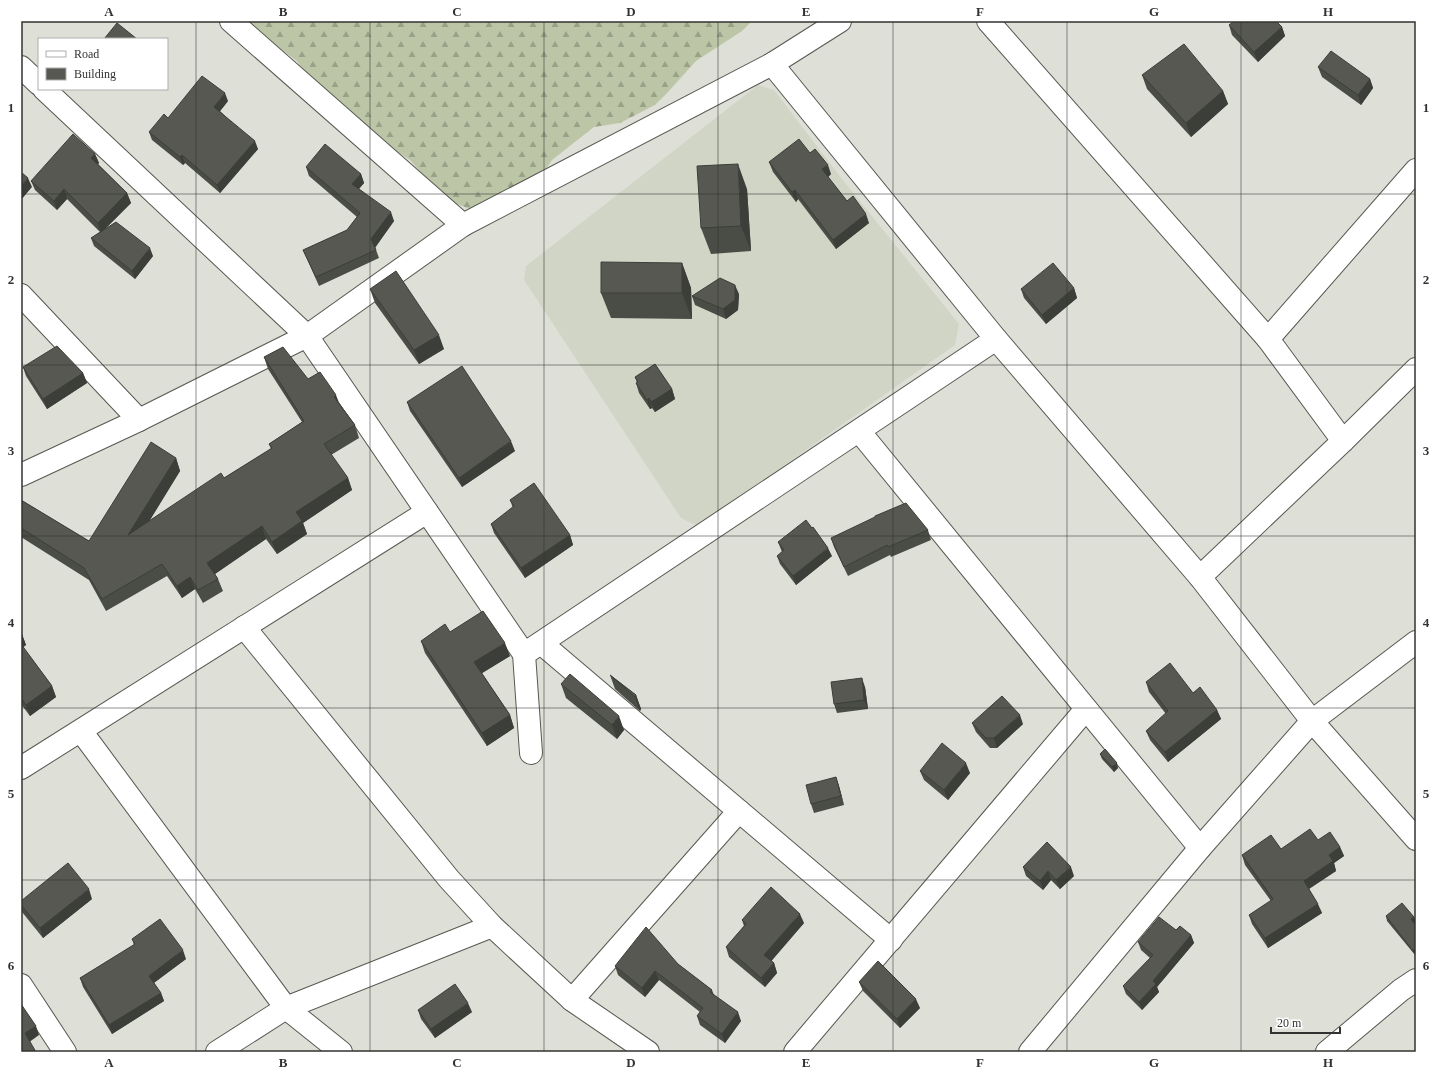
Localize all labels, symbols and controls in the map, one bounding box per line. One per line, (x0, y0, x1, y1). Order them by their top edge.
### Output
text: A (104, 4, 114, 19)
text: B (279, 4, 288, 19)
text: C (452, 4, 462, 19)
text: D (626, 4, 636, 19)
text: E (802, 4, 810, 19)
text: F (976, 4, 984, 19)
text: G (1149, 4, 1159, 19)
text: H (1323, 4, 1333, 19)
legend (38, 38, 168, 90)
text: Road (74, 47, 99, 61)
text: Building (74, 67, 116, 81)
text: 1 (8, 100, 14, 115)
text: 1 (1423, 100, 1429, 115)
text: 2 (8, 272, 14, 287)
text: 2 (1423, 272, 1429, 287)
text: 3 (8, 443, 15, 458)
text: 3 (1423, 443, 1430, 458)
text: 4 (8, 615, 15, 630)
text: 4 (1423, 615, 1430, 630)
text: 5 (8, 786, 15, 801)
text: 5 (1423, 786, 1430, 801)
text: 6 (8, 958, 15, 973)
text: 6 (1423, 958, 1430, 973)
scale bar (1271, 1009, 1340, 1035)
text: 20 m (1277, 1016, 1302, 1030)
text: A (104, 1055, 114, 1070)
text: B (279, 1055, 288, 1070)
text: C (452, 1055, 462, 1070)
text: D (626, 1055, 636, 1070)
text: E (802, 1055, 810, 1070)
text: F (976, 1055, 984, 1070)
text: G (1149, 1055, 1159, 1070)
text: H (1323, 1055, 1333, 1070)

